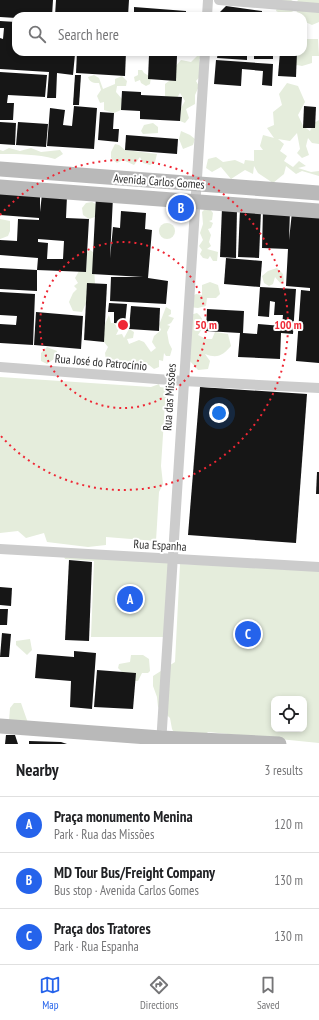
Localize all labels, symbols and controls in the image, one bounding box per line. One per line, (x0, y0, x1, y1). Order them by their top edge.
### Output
search box (12, 12, 307, 56)
icon: search (26, 23, 48, 45)
text: Search here (58, 25, 119, 44)
street label: Avenida Carlos Gomes (113, 170, 205, 192)
pin: B (168, 193, 194, 223)
text: 50 m (195, 317, 217, 332)
text: 100 m (274, 317, 302, 332)
centre of rings (116, 318, 130, 332)
street label: Rua José do Patrocínio (54, 350, 148, 374)
street label: Rua das Missões (159, 363, 179, 431)
your location (209, 403, 229, 423)
street label: Rua Espanha (133, 536, 187, 554)
pin: A (117, 584, 143, 614)
pin: C (235, 619, 261, 649)
map controls (271, 696, 307, 732)
button: locate (271, 696, 307, 732)
text: Nearby (16, 759, 59, 781)
text: 3 results (264, 762, 303, 779)
text: Praça monumento Menina (54, 807, 193, 826)
text: A (26, 816, 32, 833)
text: 120 m (274, 816, 303, 833)
text: Park · Rua das Missões (54, 826, 154, 843)
text: MD Tour Bus/Freight Company (54, 863, 215, 882)
text: B (26, 872, 32, 889)
text: 130 m (274, 872, 303, 889)
text: Bus stop · Avenida Carlos Gomes (54, 882, 199, 899)
text: Praça dos Tratores (54, 919, 151, 938)
text: C (26, 928, 32, 945)
text: 130 m (274, 928, 303, 945)
text: Park · Rua Espanha (54, 938, 139, 955)
tab: Map (39, 974, 61, 1012)
tab: Directions (140, 974, 178, 1012)
tab: Saved (257, 974, 280, 1012)

